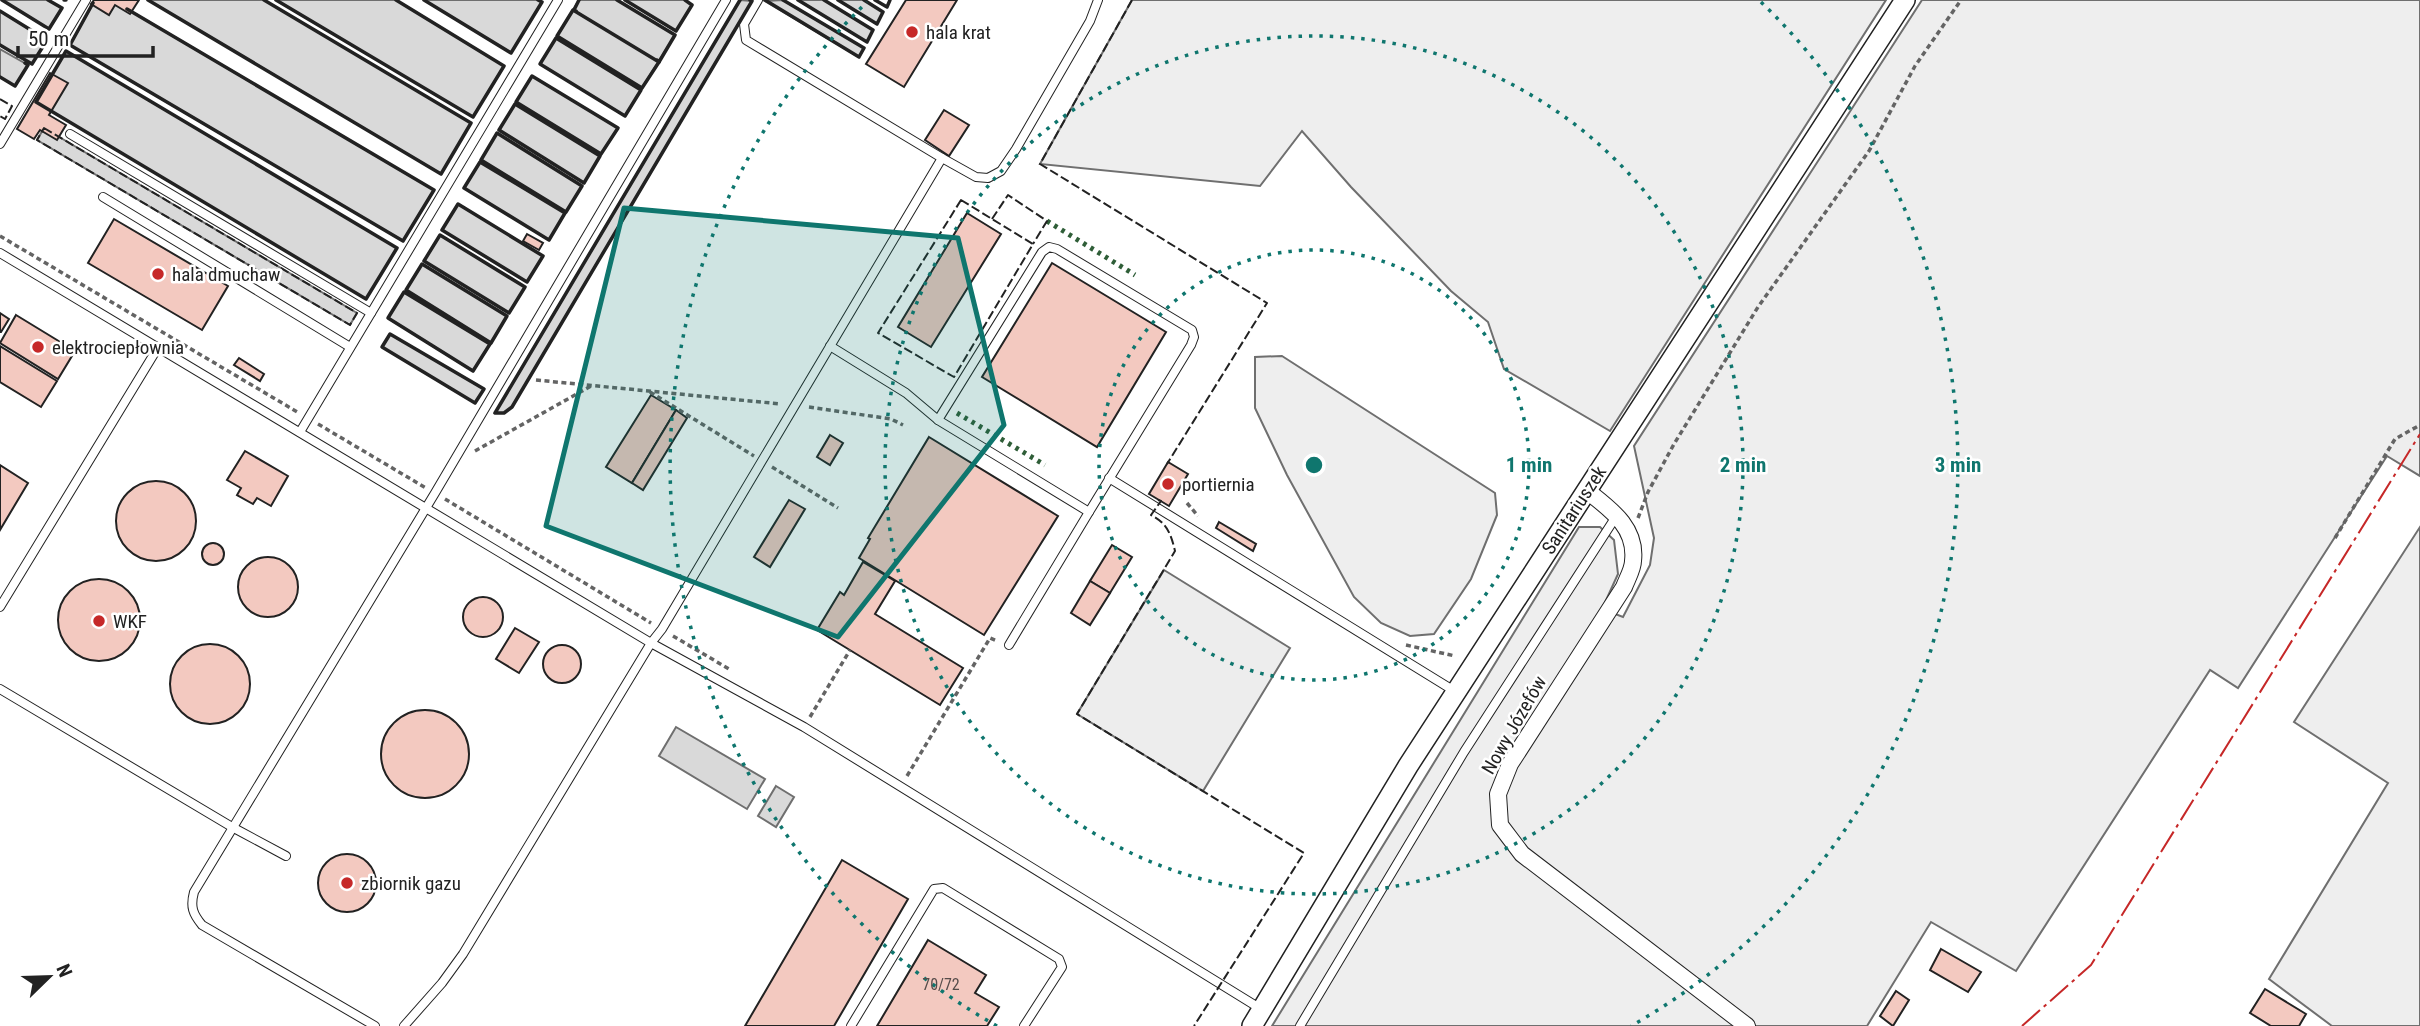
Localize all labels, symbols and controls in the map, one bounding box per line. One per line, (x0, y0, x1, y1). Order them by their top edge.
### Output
scale bar (18, 14, 152, 58)
place label: hala krat (926, 21, 991, 44)
marker: hala krat (904, 24, 920, 40)
text: 50 m (28, 27, 69, 51)
place label: hala dmuchaw (172, 263, 280, 286)
marker: hala dmuchaw (150, 266, 166, 282)
place label: elektrociepłownia (52, 336, 184, 359)
marker: elektrociepłownia (30, 339, 46, 355)
centre of rings (1302, 453, 1326, 477)
text: 1 min (1506, 453, 1552, 477)
text: 2 min (1720, 453, 1766, 477)
text: 3 min (1935, 453, 1981, 477)
street label: Sanitariuszek (1537, 461, 1611, 559)
place label: portiernia (1182, 473, 1255, 496)
marker: portiernia (1160, 476, 1176, 492)
place label: WKF (113, 610, 147, 633)
marker: WKF (91, 613, 107, 629)
street label: Nowy Józefów (1477, 672, 1551, 778)
place label: zbiornik gazu (361, 872, 461, 895)
marker: zbiornik gazu (339, 875, 355, 891)
north arrow (14, 942, 84, 1012)
text: N (51, 961, 77, 980)
house number: 70/72 (922, 975, 960, 994)

